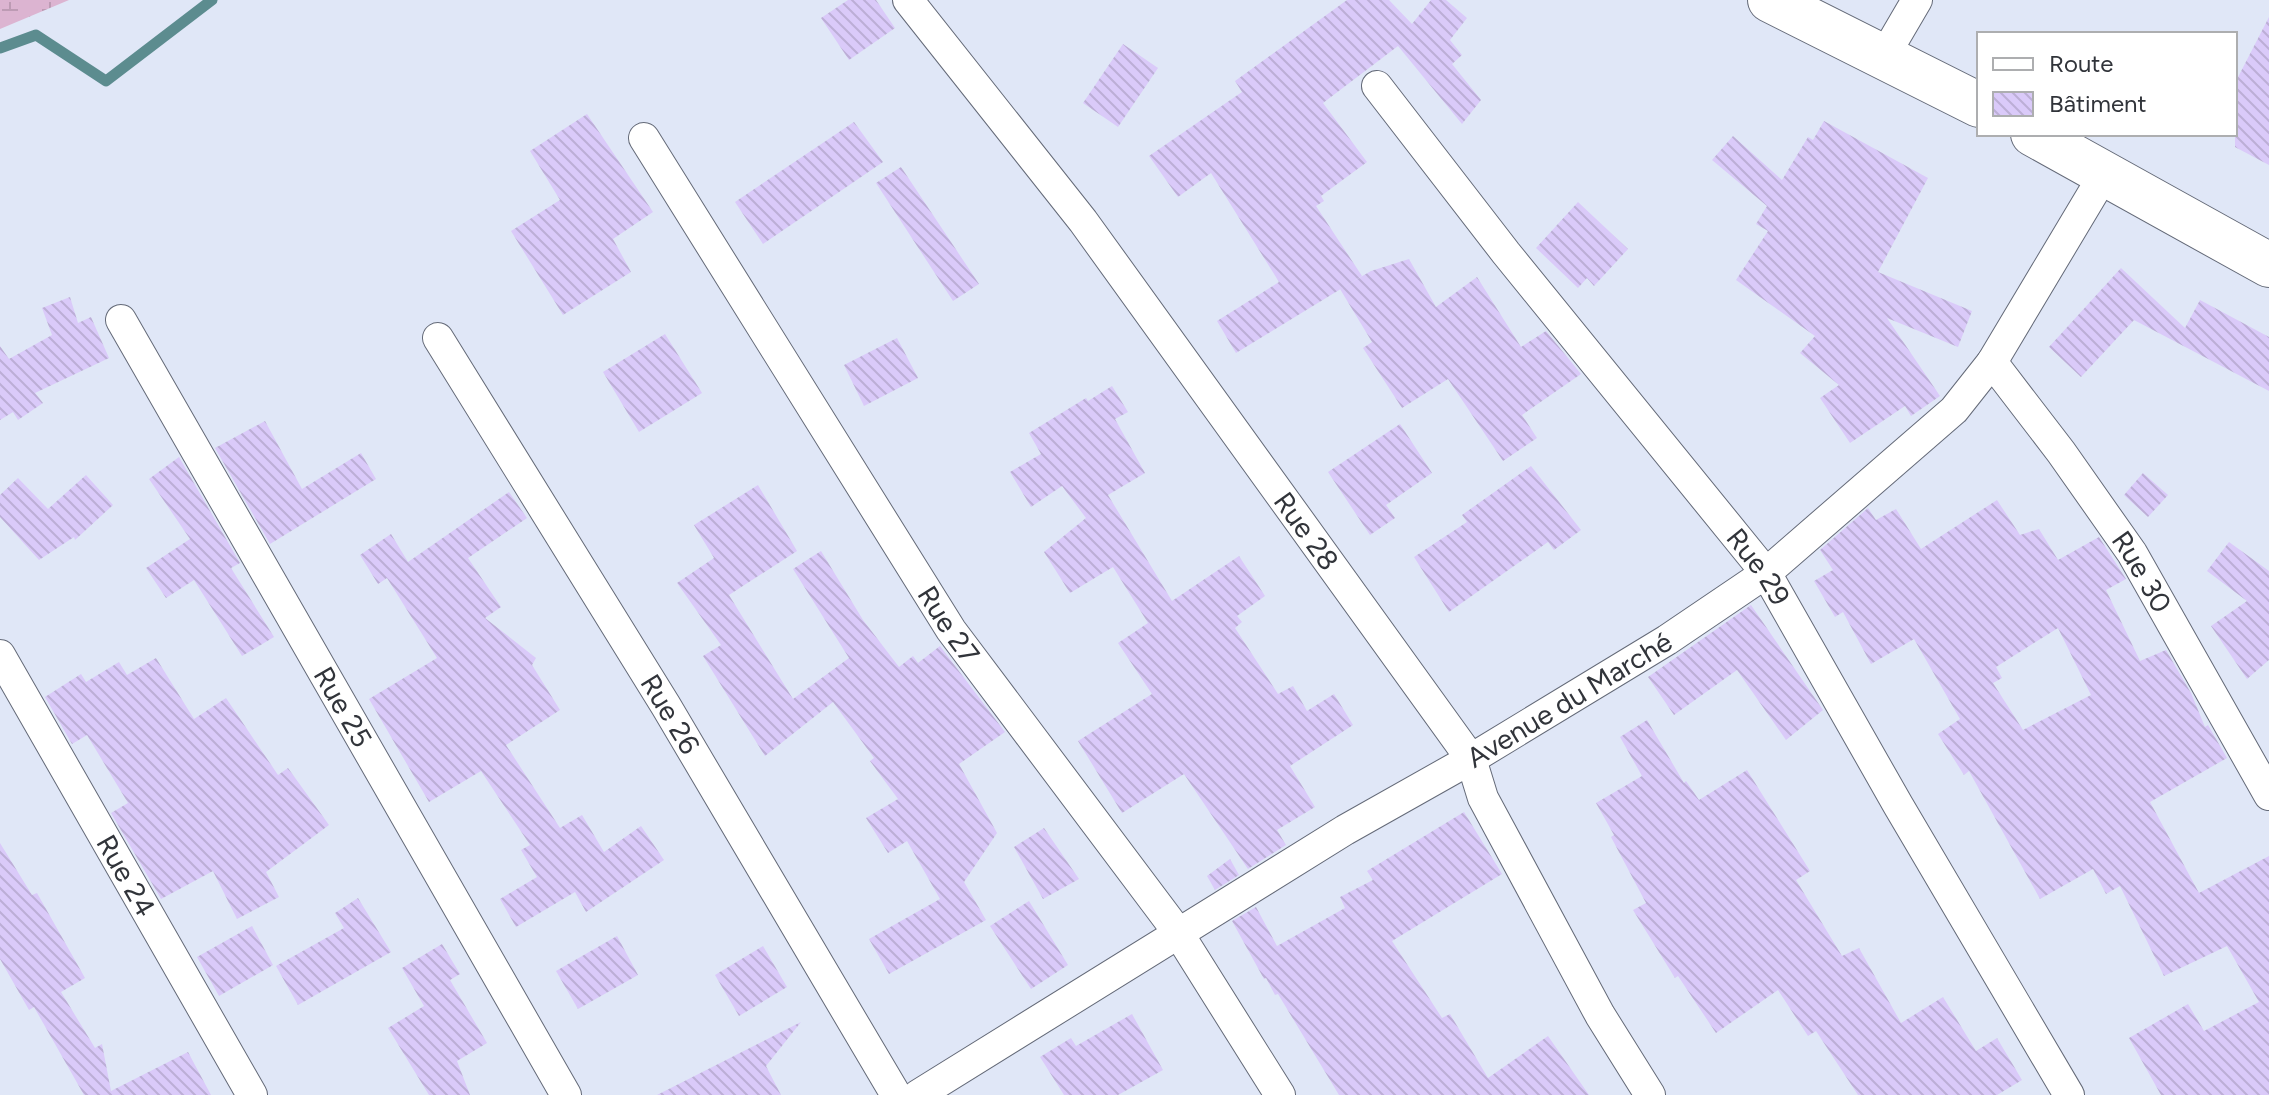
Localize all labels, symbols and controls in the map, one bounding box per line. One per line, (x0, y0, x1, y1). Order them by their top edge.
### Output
legend (1977, 32, 2237, 136)
text: Route (2049, 49, 2113, 78)
text: Bâtiment (2049, 89, 2147, 118)
street label: Rue 28 (1267, 485, 1346, 577)
street label: Rue 29 (1720, 521, 1798, 611)
street label: Rue 30 (2105, 524, 2179, 618)
street label: Rue 27 (911, 579, 987, 670)
street label: Avenue du Marché (1460, 624, 1678, 775)
street label: Rue 25 (307, 661, 380, 753)
street label: Rue 26 (633, 668, 707, 760)
street label: Rue 24 (90, 829, 163, 922)

